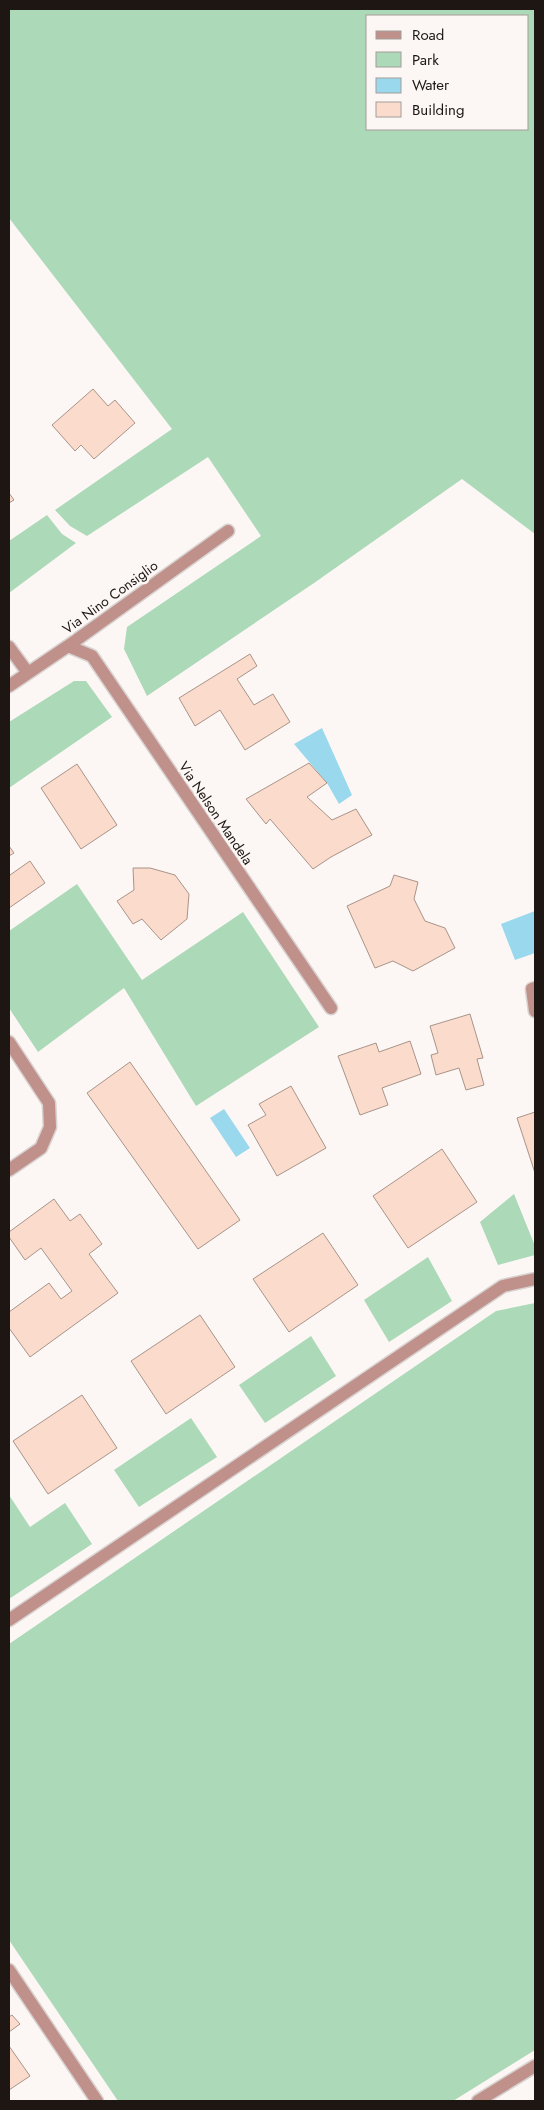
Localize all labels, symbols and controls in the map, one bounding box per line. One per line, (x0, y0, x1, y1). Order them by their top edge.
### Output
legend (366, 15, 529, 130)
text: Road (412, 24, 444, 46)
text: Park (412, 49, 439, 71)
text: Water (412, 74, 450, 96)
text: Building (412, 99, 464, 121)
street label: Via Nino Consiglio (58, 555, 162, 639)
street label: Via Nelson Mandela (174, 757, 258, 869)

